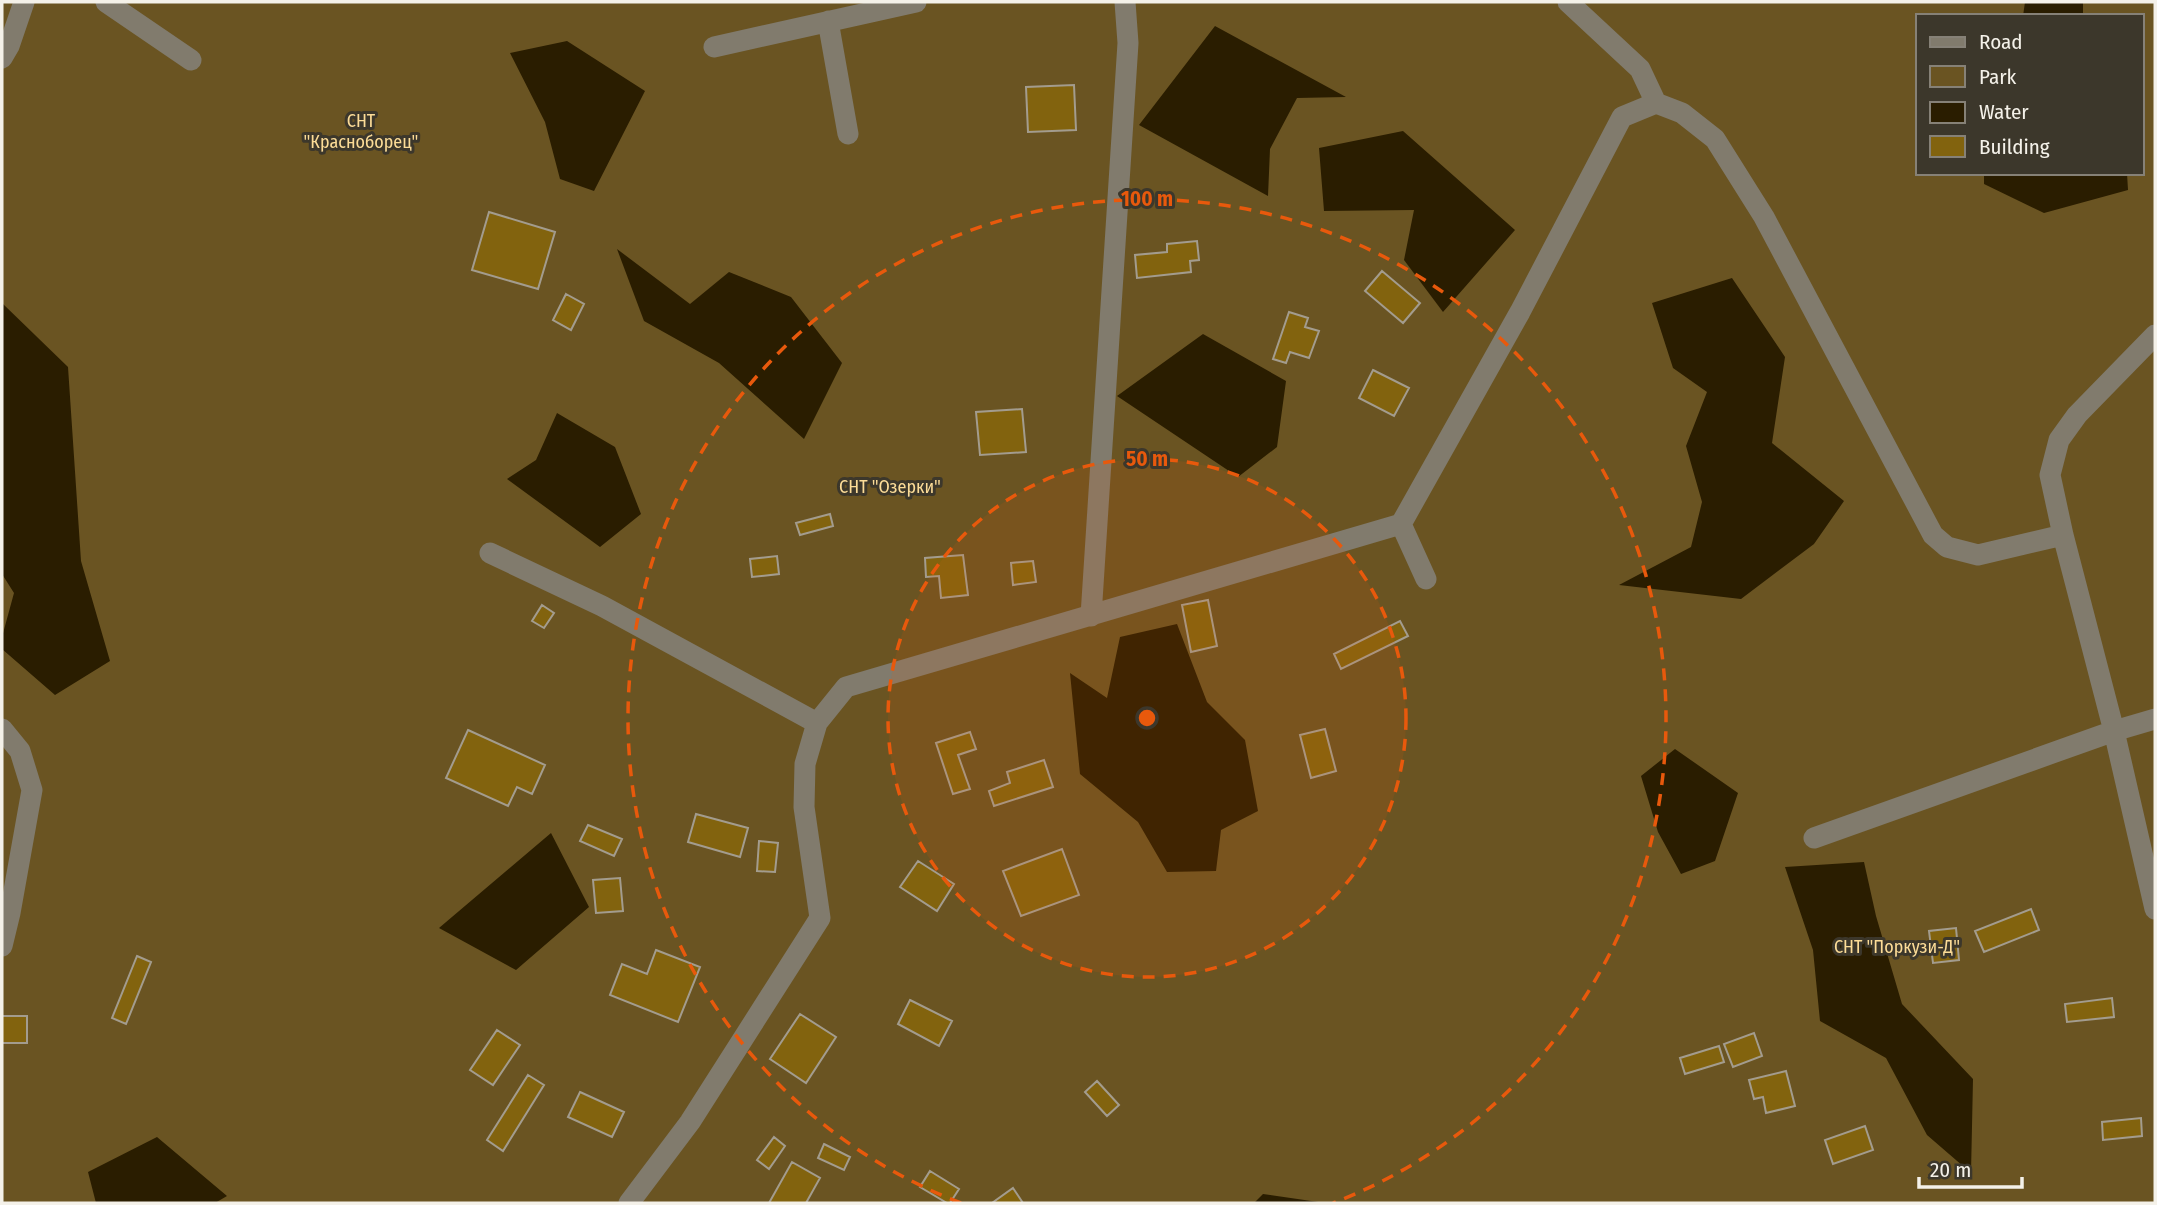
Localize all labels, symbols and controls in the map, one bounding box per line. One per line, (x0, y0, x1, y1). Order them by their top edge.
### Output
legend (1916, 14, 2143, 175)
text: Road (1979, 29, 2023, 55)
text: Park (1979, 64, 2017, 90)
text: Water (1979, 99, 2029, 125)
park label: СНТ "Красноборец" (304, 110, 418, 153)
text: Building (1979, 134, 2050, 160)
text: 100 m (1121, 186, 1173, 212)
text: 50 m (1126, 446, 1168, 472)
park label: СНТ "Озерки" (839, 476, 941, 498)
centre of rings (1135, 706, 1159, 730)
park label: СНТ "Поркузи-Д" (1834, 936, 1960, 958)
scale bar (1919, 1146, 2022, 1190)
text: 20 m (1930, 1157, 1971, 1183)

